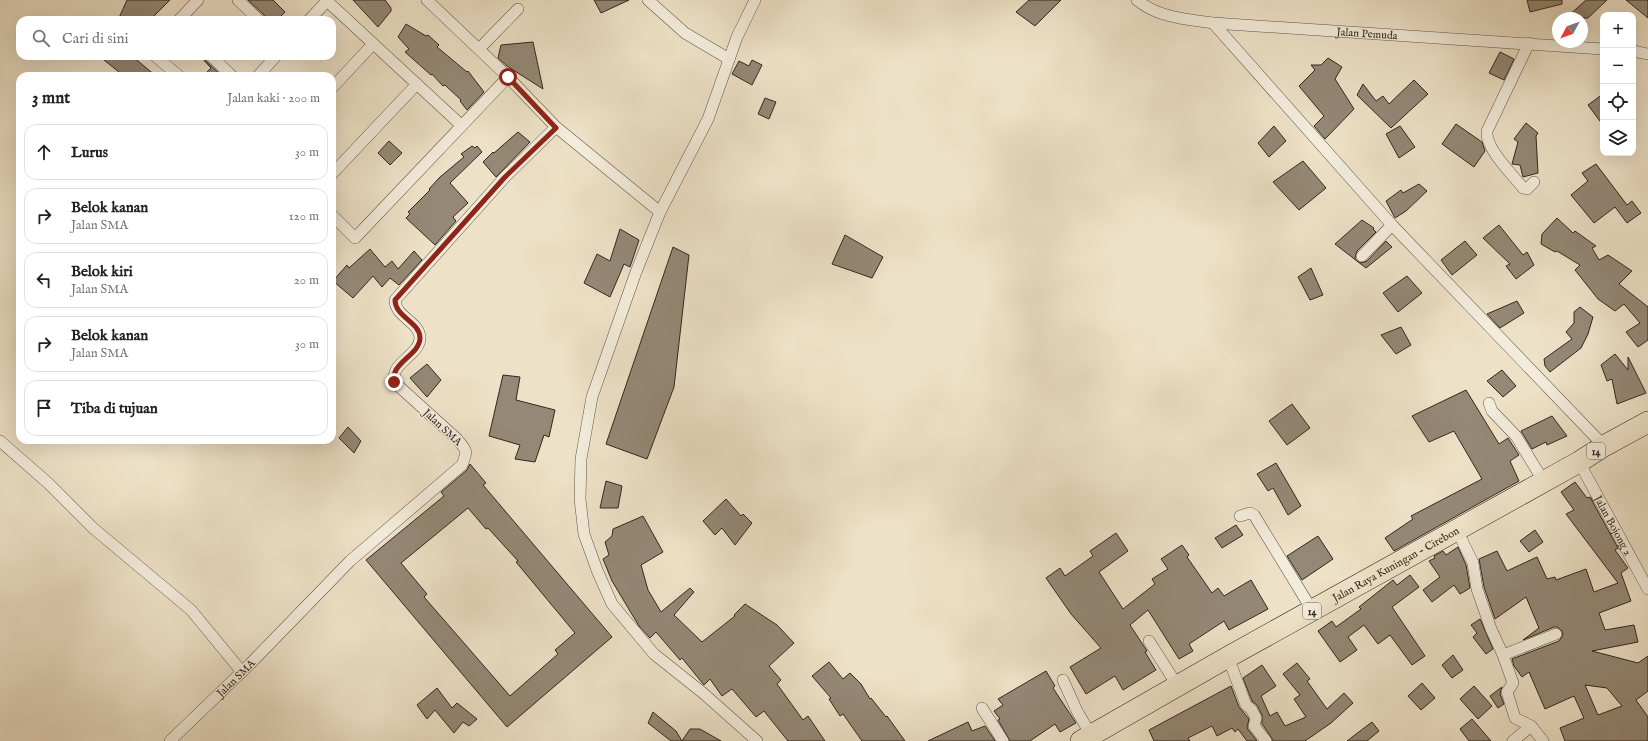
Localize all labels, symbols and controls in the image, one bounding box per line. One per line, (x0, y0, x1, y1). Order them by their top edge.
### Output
north arrow (1552, 12, 1588, 48)
map controls (1600, 12, 1636, 156)
button: + (1600, 12, 1636, 48)
search box (16, 16, 336, 60)
street label: Jalan Pemuda (1334, 25, 1398, 43)
icon: search (30, 27, 52, 49)
text: Cari di sini (62, 29, 129, 48)
button: − (1600, 48, 1636, 84)
route start (499, 68, 517, 86)
button: locate (1600, 84, 1636, 120)
text: 3 mnt (32, 88, 70, 109)
text: Jalan kaki · 200 m (227, 90, 320, 107)
button: layers (1600, 120, 1636, 156)
icon: ahead (33, 141, 55, 163)
text: Lurus (71, 143, 108, 162)
text: 30 m (295, 144, 319, 161)
text: Belok kanan (71, 198, 148, 217)
icon: right (33, 205, 55, 227)
text: 120 m (289, 208, 319, 225)
text: Jalan SMA (71, 217, 128, 234)
text: Belok kiri (71, 262, 133, 281)
icon: left (33, 269, 55, 291)
text: 20 m (294, 272, 319, 289)
text: Jalan SMA (71, 281, 128, 298)
text: Belok kanan (71, 326, 148, 345)
icon: right (33, 333, 55, 355)
text: 30 m (295, 336, 319, 353)
text: Jalan SMA (71, 345, 128, 362)
route end (385, 373, 403, 391)
icon: arrive (33, 397, 55, 419)
text: Tiba di tujuan (71, 399, 158, 418)
street label: Jalan SMA (418, 405, 465, 450)
road number: 14 (1587, 443, 1605, 459)
street label: Jalan Bojong 2 (1590, 492, 1634, 558)
street label: Jalan Raya Kuningan - Cirebon (1328, 524, 1462, 607)
road number: 14 (1303, 603, 1321, 619)
street label: Jalan SMA (213, 656, 259, 702)

